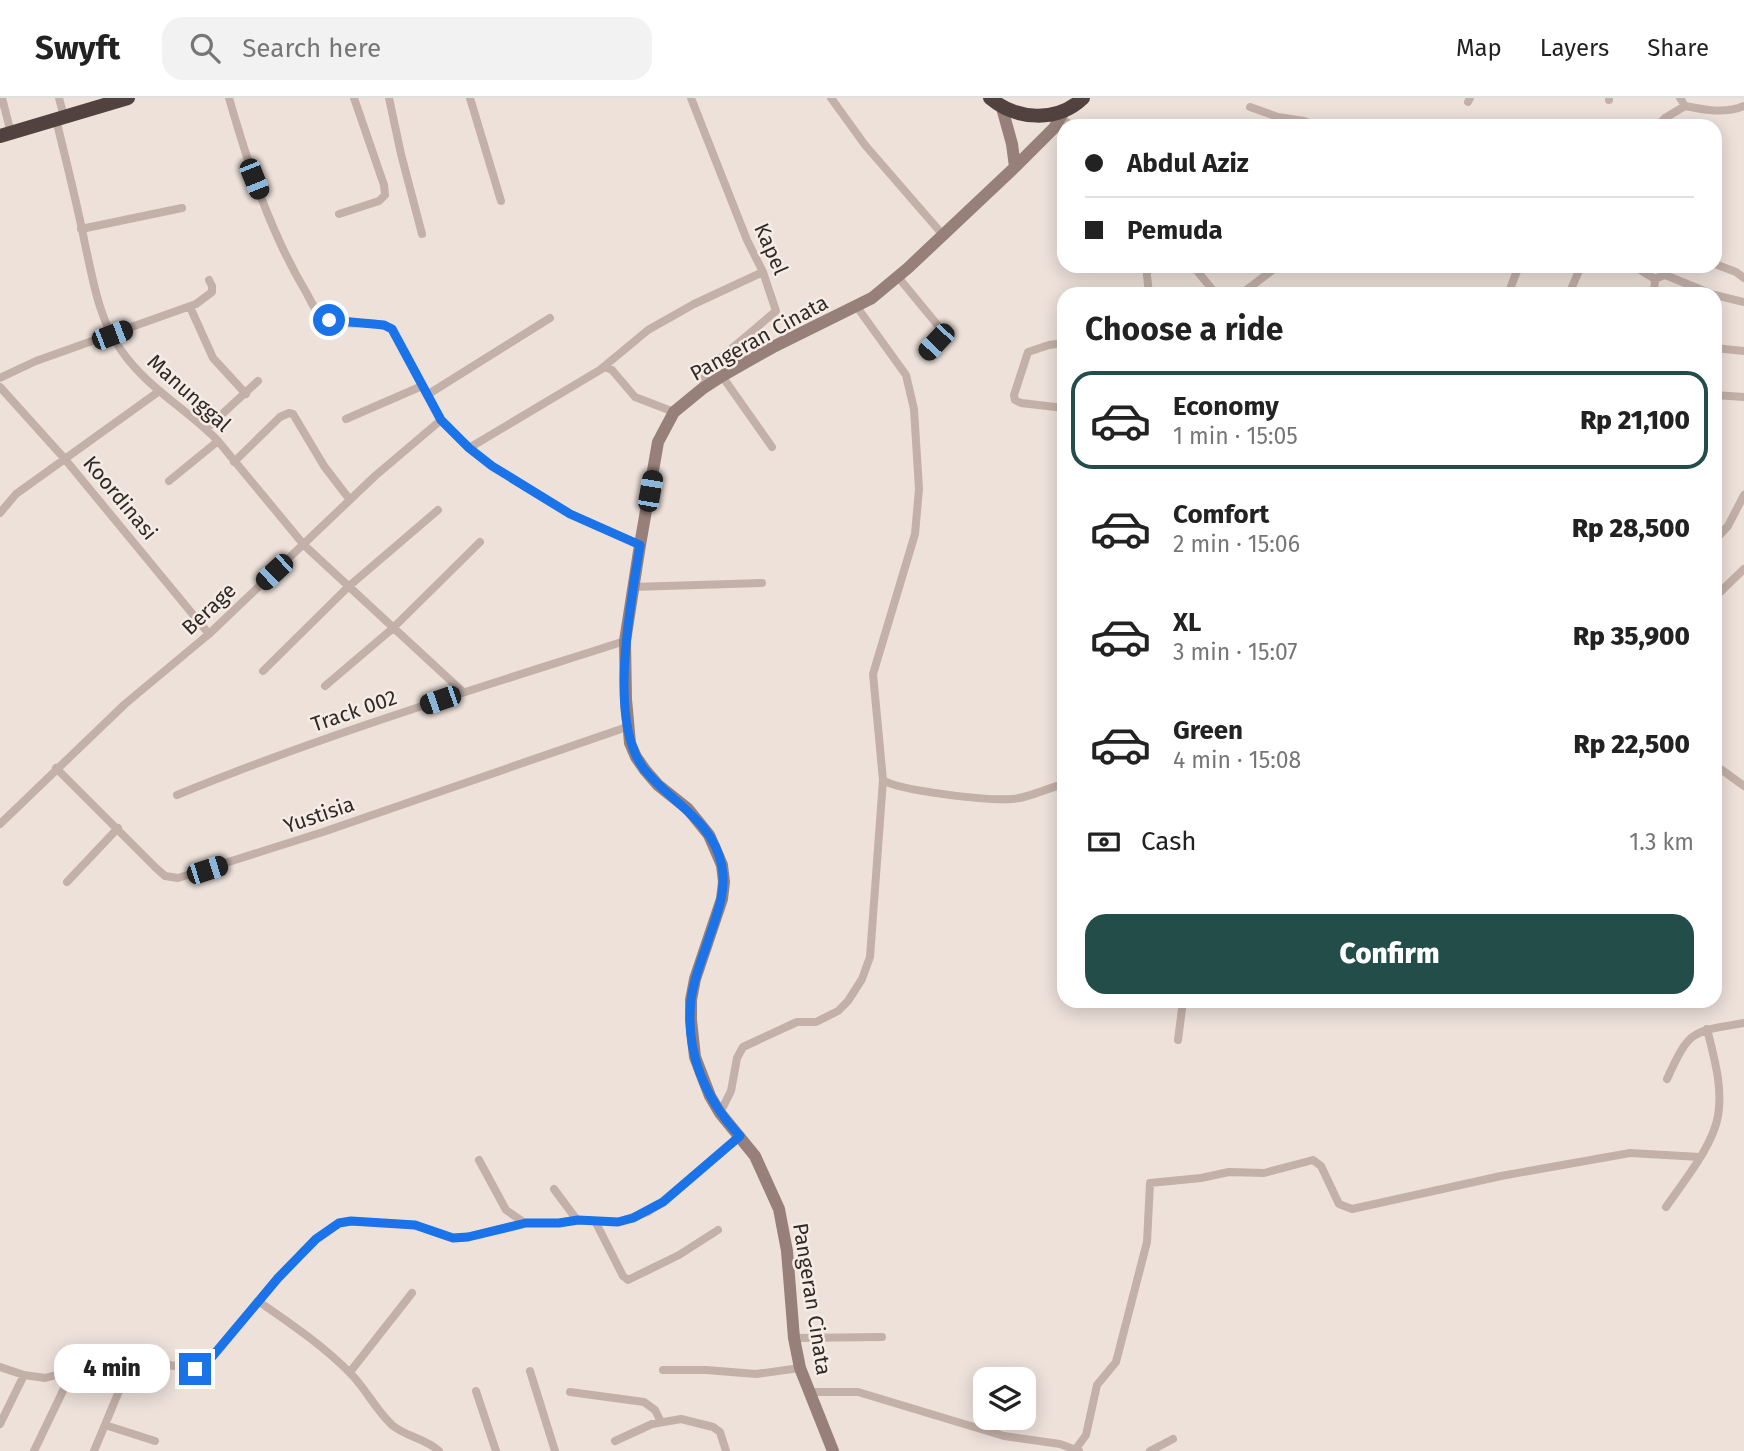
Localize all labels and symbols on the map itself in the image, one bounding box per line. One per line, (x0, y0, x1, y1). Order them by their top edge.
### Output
car (237, 156, 272, 202)
street label: Kapel (748, 219, 794, 279)
street label: Pangeran Cinata (685, 289, 833, 387)
route start (313, 304, 345, 336)
car (89, 318, 136, 352)
car (914, 319, 959, 365)
street label: Manunggal (142, 349, 236, 437)
street label: Koordinasi (77, 451, 163, 545)
car (637, 468, 664, 514)
car (252, 550, 297, 594)
street label: Berage (176, 577, 242, 641)
car (417, 683, 464, 717)
street label: Track 002 (308, 684, 400, 738)
street label: Yustisia (280, 791, 358, 839)
car (184, 854, 231, 886)
street label: Pangeran Cinata (787, 1221, 837, 1377)
callout: 4 min (55, 1344, 170, 1394)
route end (179, 1353, 211, 1385)

